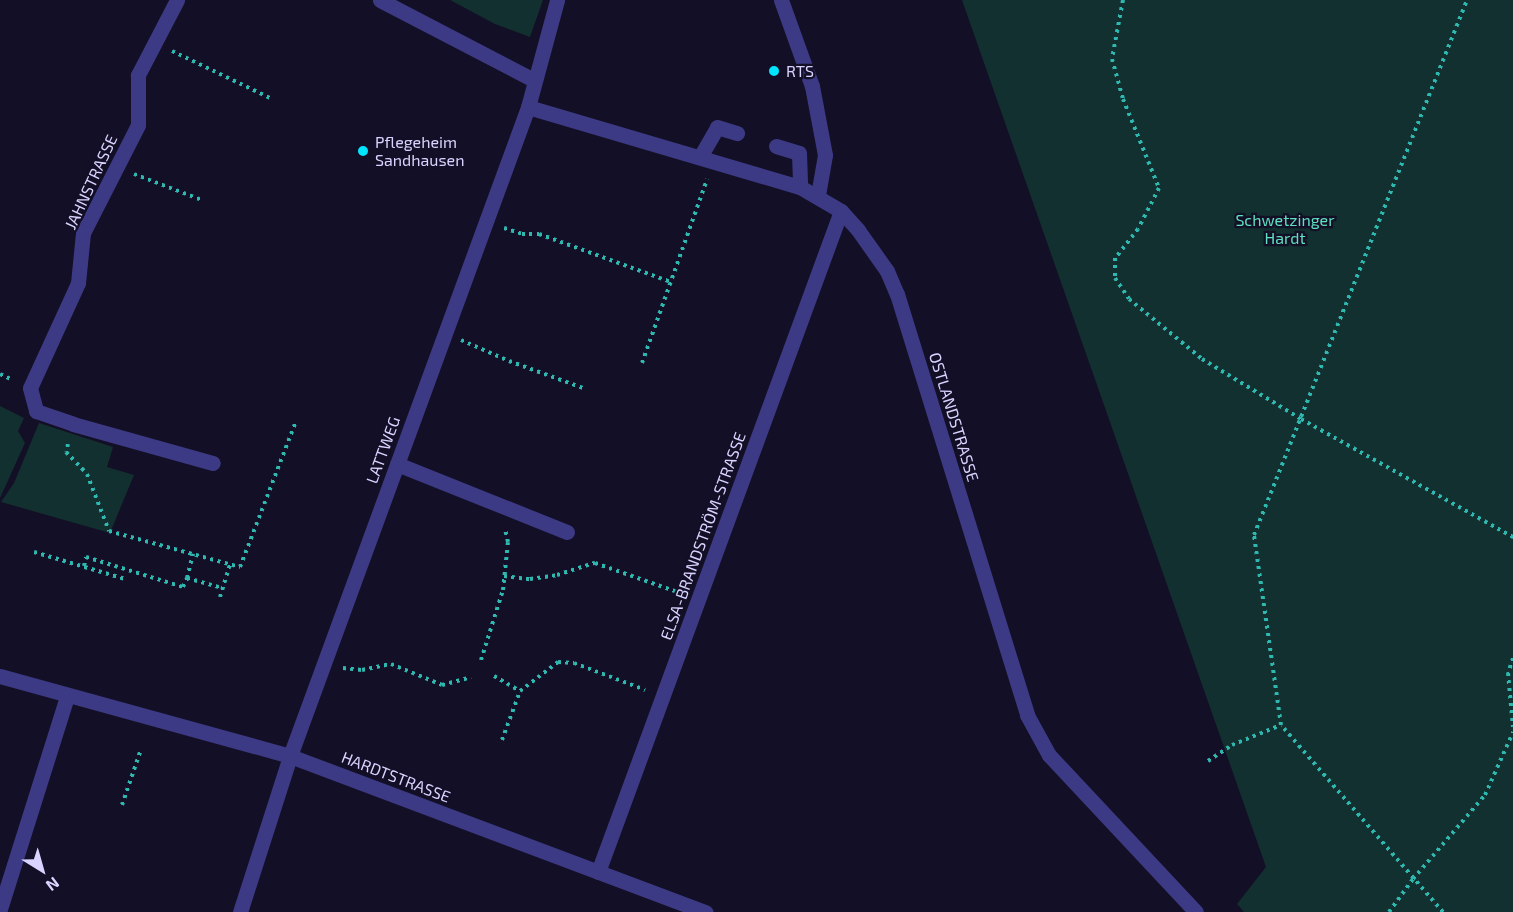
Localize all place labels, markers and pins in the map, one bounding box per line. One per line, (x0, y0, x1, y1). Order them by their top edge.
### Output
place label: RTS (786, 61, 814, 81)
marker: RTS (767, 64, 781, 78)
place label: Pflegeheim Sandhausen (375, 132, 464, 170)
marker: Pflegeheim Sandhausen (356, 144, 370, 158)

